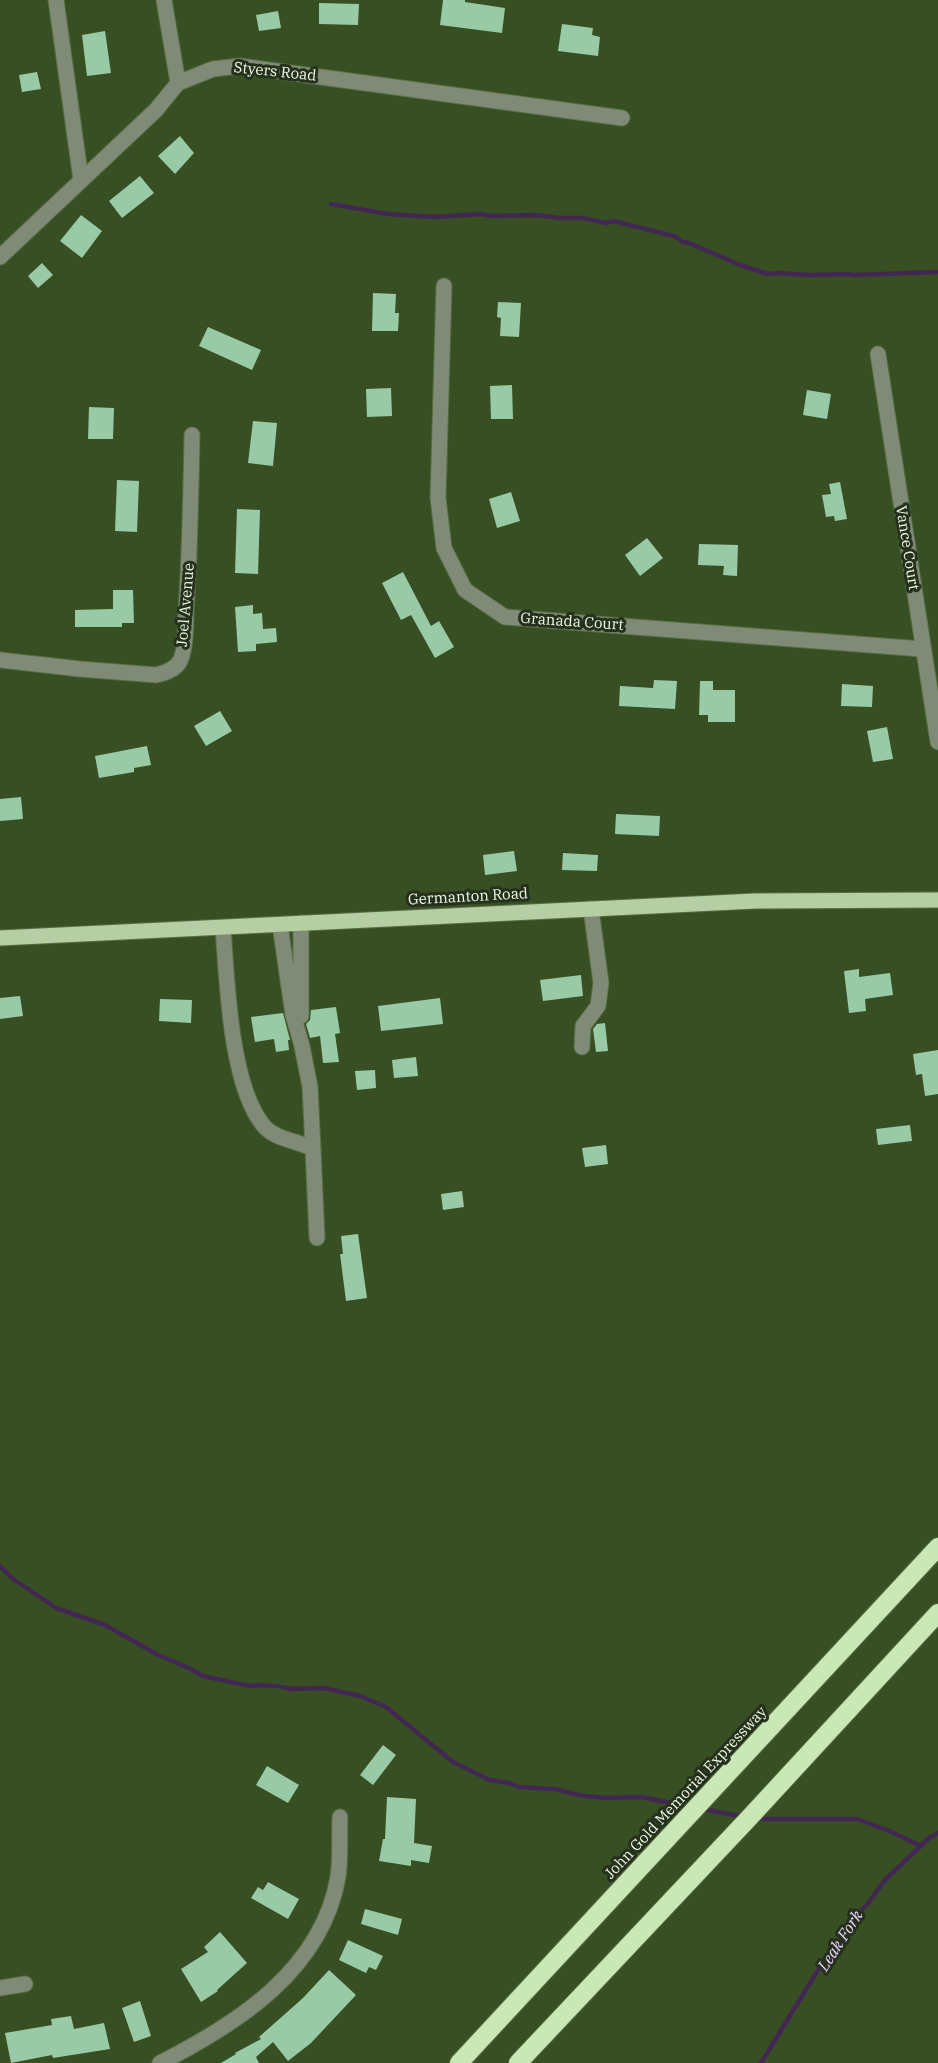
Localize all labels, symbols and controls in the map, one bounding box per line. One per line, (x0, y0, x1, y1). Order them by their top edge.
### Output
street label: Styers Road (233, 59, 317, 85)
street label: Vance Court (891, 504, 923, 592)
street label: Joel Avenue (173, 562, 199, 648)
street label: Granada Court (520, 609, 624, 635)
street label: Germanton Road (408, 885, 528, 909)
street label: John Gold Memorial Expressway (601, 1703, 771, 1883)
water label: Leak Fork (814, 1907, 868, 1975)

